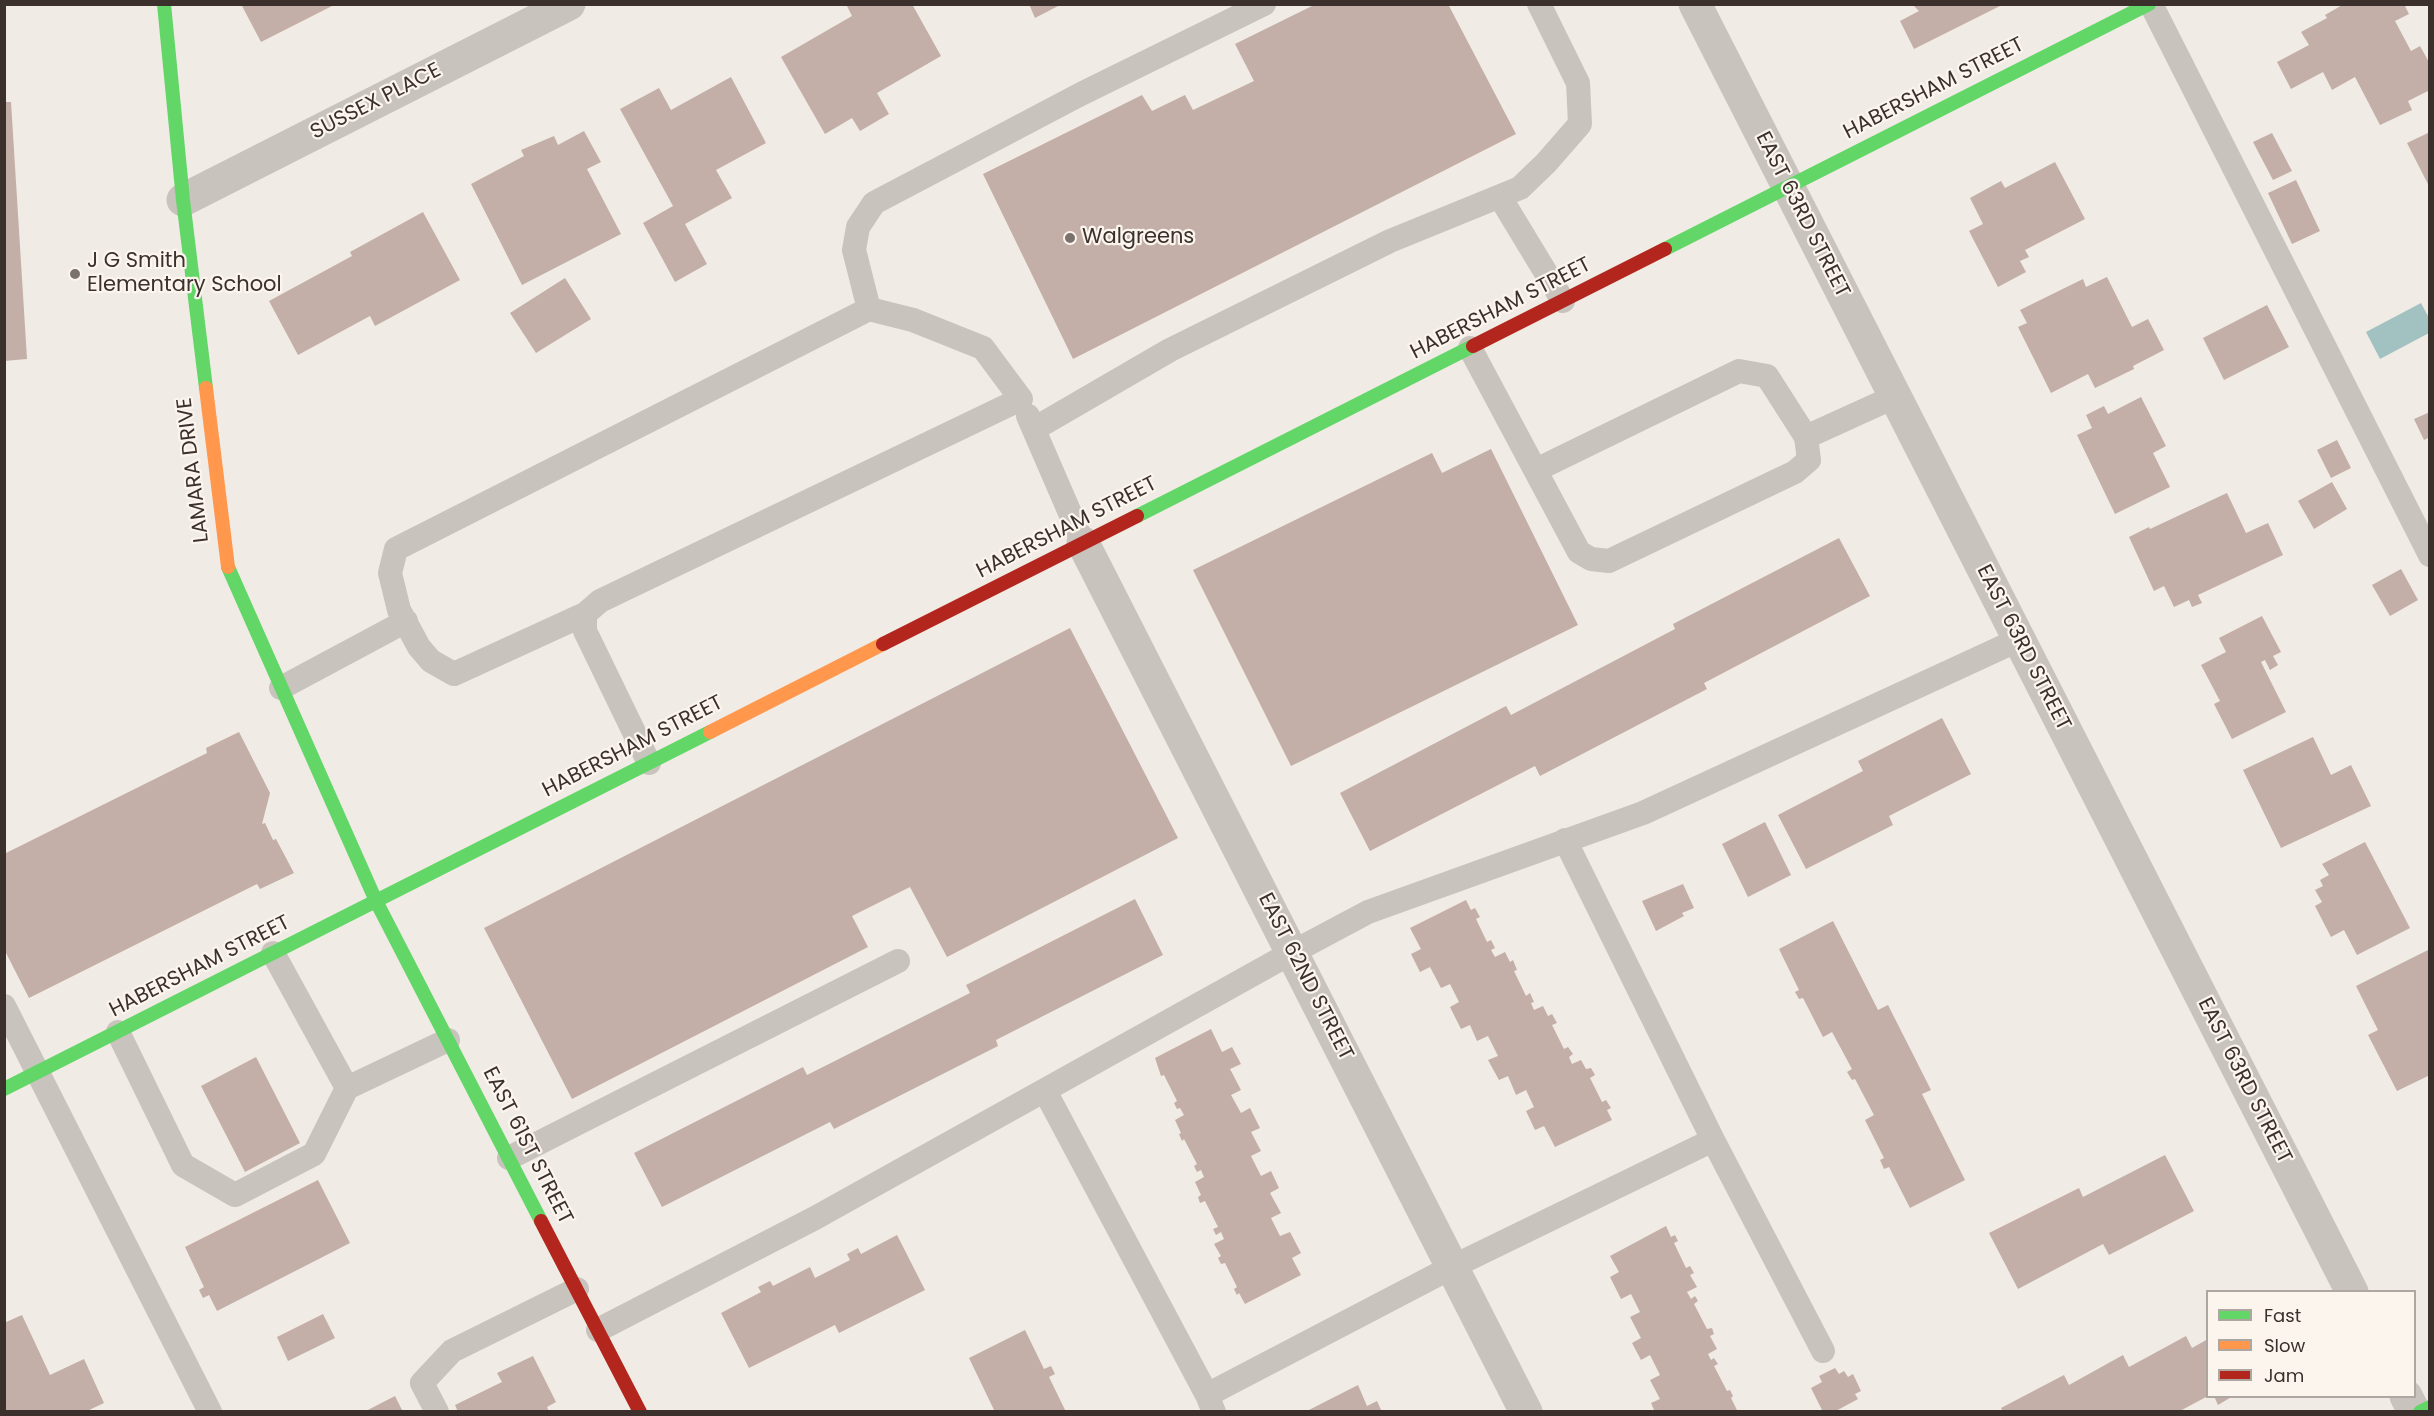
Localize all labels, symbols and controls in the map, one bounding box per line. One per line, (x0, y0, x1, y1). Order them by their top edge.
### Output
street label: HABERSHAM STREET (1840, 33, 2028, 145)
street label: SUSSEX PLACE (307, 58, 445, 146)
street label: EAST 63RD STREET (1749, 128, 1855, 302)
place label: Walgreens (1082, 225, 1194, 251)
marker: Walgreens (1063, 231, 1077, 245)
place label: J G Smith Elementary School (87, 249, 282, 299)
street label: HABERSHAM STREET (1407, 253, 1595, 365)
marker: J G Smith Elementary School (68, 267, 82, 281)
street label: LAMARA DRIVE (173, 396, 215, 544)
street label: HABERSHAM STREET (973, 472, 1161, 584)
street label: EAST 63RD STREET (1970, 561, 2076, 735)
street label: HABERSHAM STREET (539, 691, 727, 803)
street label: EAST 62ND STREET (1252, 889, 1358, 1065)
street label: HABERSHAM STREET (106, 911, 294, 1023)
street label: EAST 63RD STREET (2191, 994, 2297, 1168)
street label: EAST 61ST STREET (477, 1063, 577, 1229)
legend (2206, 1290, 2416, 1398)
text: Fast (2264, 1303, 2301, 1328)
text: Slow (2264, 1333, 2305, 1358)
text: Jam (2264, 1363, 2304, 1388)

